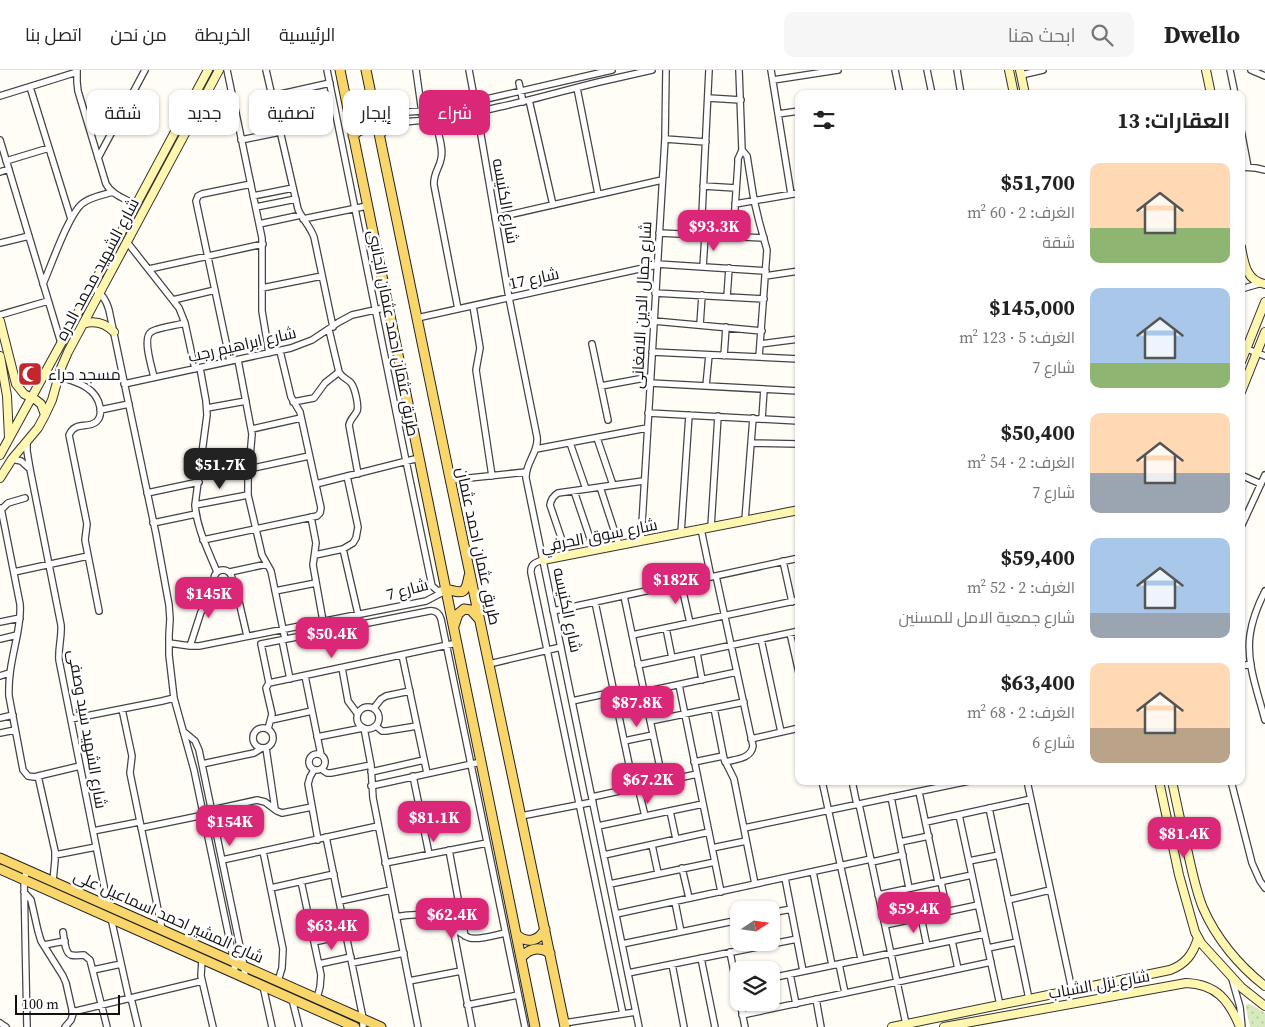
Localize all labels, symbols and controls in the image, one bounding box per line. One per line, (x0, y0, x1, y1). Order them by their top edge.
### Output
search box (784, 12, 1134, 57)
text: Dwello (1164, 18, 1240, 51)
icon: search (1088, 21, 1116, 49)
text: اتصل بنا (25, 22, 82, 47)
text: من نحن (110, 22, 167, 47)
text: الخريطة (195, 22, 251, 47)
text: الرئيسية (279, 22, 335, 47)
text: ابحث هنا (1008, 22, 1076, 48)
chip: شقة (87, 90, 159, 135)
chip: جديد (169, 90, 239, 135)
chip: تصفية (249, 90, 333, 135)
chip: إيجار (343, 90, 409, 135)
chip: شراء (419, 90, 490, 135)
icon: filters (810, 106, 838, 134)
text: العقارات: 13 (1117, 106, 1230, 135)
street label: شارع الكنيسه (487, 157, 524, 246)
text: $51,700 (1000, 168, 1075, 197)
icon: home (1130, 183, 1190, 243)
street label: شارع الشهيد محمد الدره (50, 194, 145, 345)
text: الغرف: 2 · 60 m² (967, 201, 1075, 223)
pin: $93.3K (673, 210, 755, 252)
text: $93.3K (689, 215, 739, 237)
street label: شارع جمال الدين الافغانى (626, 221, 657, 389)
street label: طريق عثمان احمد عثمان الجانبى (363, 228, 425, 438)
text: شقة (1042, 231, 1075, 253)
street label: شارع 17 (507, 262, 561, 295)
text: $145,000 (989, 293, 1075, 322)
icon: home (1130, 308, 1190, 368)
street label: شارع ابراهيم رجب (186, 321, 298, 368)
text: الغرف: 5 · 123 m² (959, 326, 1075, 348)
text: شارع 7 (1032, 356, 1075, 378)
mosque icon: مسجد حراء (17, 361, 43, 387)
place label: مسجد حراء (48, 363, 121, 385)
text: $50,400 (1000, 418, 1075, 447)
icon: home (1130, 433, 1190, 493)
pin: $51.7K (179, 448, 261, 490)
text: الغرف: 2 · 54 m² (967, 451, 1075, 473)
text: $51.7K (195, 453, 245, 475)
street label: طريق عثمان احمد عثمان (452, 465, 506, 627)
text: شارع 7 (1032, 481, 1075, 503)
street label: شارع سوق الحرفي (539, 513, 660, 560)
text: $59,400 (1000, 543, 1075, 572)
icon: home (1130, 558, 1190, 618)
pin: $182K (641, 562, 711, 605)
street label: شارع الكنيسه (547, 565, 588, 655)
text: $182K (653, 568, 699, 590)
street label: شارع 7 (384, 573, 431, 606)
pin: $145K (174, 576, 244, 619)
text: الغرف: 2 · 52 m² (967, 576, 1075, 598)
text: $145K (186, 582, 232, 604)
text: شارع جمعية الامل للمسنين (898, 606, 1075, 628)
pin: $50.4K (291, 616, 373, 659)
text: $50.4K (307, 622, 357, 644)
street label: شارع الشهيد سيد وصفى (62, 648, 113, 810)
text: $63,400 (1000, 668, 1075, 697)
icon: home (1130, 683, 1190, 743)
pin: $87.8K (596, 686, 678, 728)
text: $87.8K (612, 691, 662, 713)
text: الغرف: 2 · 68 m² (967, 701, 1075, 723)
text: شارع 6 (1032, 731, 1075, 753)
pin: $67.2K (607, 762, 689, 805)
text: $67.2K (623, 768, 673, 790)
pin: $81.1K (393, 800, 475, 843)
pin: $154K (195, 804, 265, 847)
text: $81.1K (409, 806, 459, 828)
text: $154K (207, 810, 253, 832)
pin: $81.4K (1143, 816, 1225, 859)
text: $81.4K (1159, 822, 1209, 844)
street label: شارع المشير احمد اسماعيل على (70, 864, 268, 969)
pin: $59.4K (873, 892, 955, 934)
text: $59.4K (889, 897, 939, 919)
pin: $62.4K (411, 898, 493, 940)
north arrow (730, 901, 780, 951)
map controls (730, 901, 780, 1011)
text: $62.4K (427, 903, 477, 925)
pin: $63.4K (291, 908, 373, 951)
text: $63.4K (307, 914, 357, 936)
button: layers (730, 961, 780, 1011)
street label: شارع نزل الشباب (1047, 964, 1152, 1005)
scale bar (15, 992, 120, 1015)
text: 100 m (22, 994, 59, 1014)

